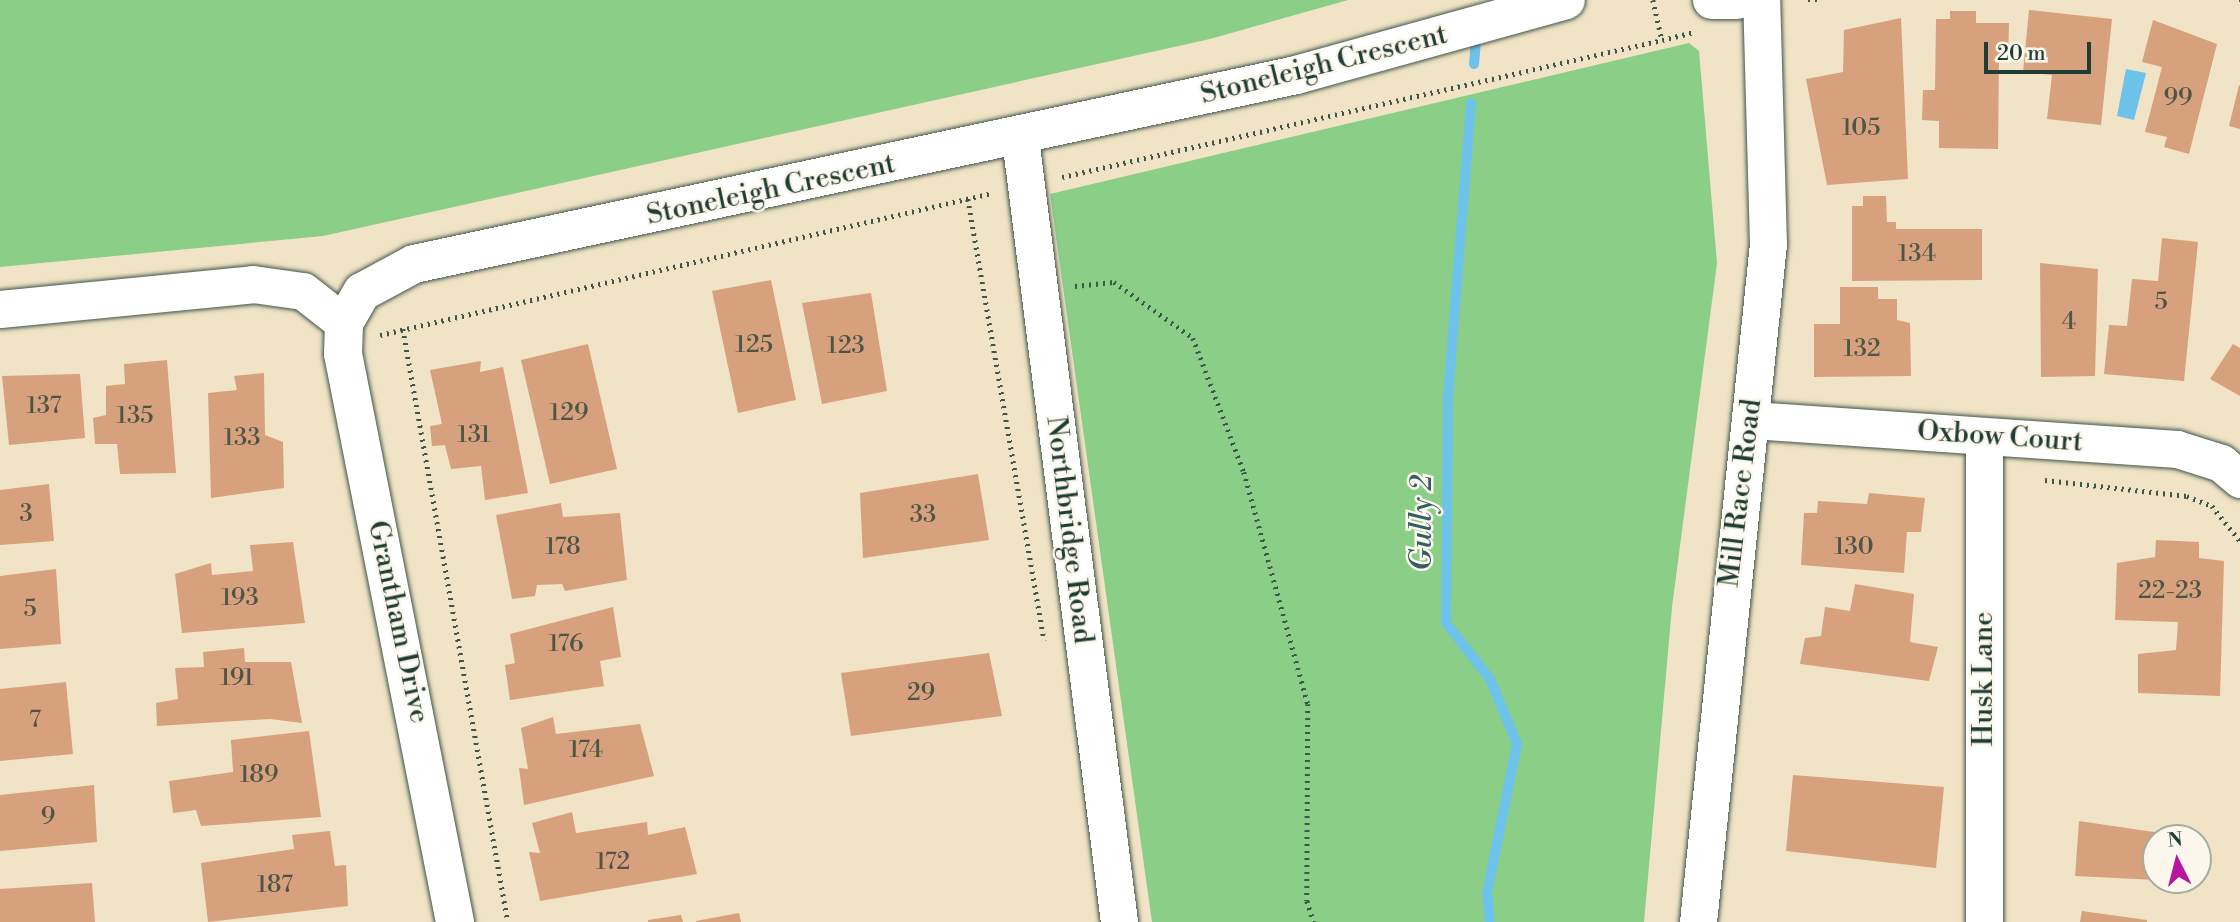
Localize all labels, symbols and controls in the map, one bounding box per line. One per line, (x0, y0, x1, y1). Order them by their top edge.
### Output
street label: Stoneleigh Crescent (1197, 18, 1451, 112)
scale bar (1988, 28, 2095, 72)
text: 20 m (1997, 41, 2046, 67)
house number: 99 (2163, 85, 2193, 113)
house number: 105 (1842, 115, 1880, 143)
street label: Stoneleigh Crescent (644, 147, 898, 233)
house number: 134 (1898, 241, 1936, 269)
house number: 5 (2154, 289, 2168, 317)
house number: 4 (2062, 309, 2076, 337)
house number: 125 (735, 332, 773, 360)
house number: 123 (827, 333, 865, 361)
house number: 132 (1843, 336, 1881, 364)
house number: 137 (26, 393, 62, 421)
street label: Mill Race Road (1713, 397, 1769, 589)
house number: 129 (549, 400, 589, 428)
house number: 135 (117, 403, 153, 431)
street label: Northbridge Road (1038, 414, 1100, 646)
street label: Oxbow Court (1916, 414, 2084, 460)
house number: 131 (457, 422, 491, 450)
house number: 133 (224, 425, 260, 453)
water label: Gully 2 (1404, 475, 1440, 571)
house number: 3 (19, 501, 33, 529)
house number: 33 (910, 502, 936, 530)
street label: Grantham Drive (360, 518, 436, 726)
house number: 178 (545, 534, 581, 562)
house number: 130 (1834, 534, 1874, 562)
house number: 22-23 (2138, 578, 2202, 606)
house number: 193 (221, 585, 259, 613)
house number: 5 (23, 596, 37, 624)
street label: Husk Lane (1967, 612, 2001, 746)
house number: 176 (549, 631, 583, 659)
house number: 191 (220, 665, 254, 693)
house number: 29 (907, 680, 935, 708)
house number: 7 (29, 707, 41, 735)
house number: 174 (569, 737, 603, 765)
house number: 189 (239, 762, 279, 790)
house number: 9 (41, 804, 55, 832)
north arrow (2142, 824, 2212, 894)
text: N (2166, 827, 2184, 853)
house number: 172 (596, 849, 630, 877)
house number: 187 (257, 872, 293, 900)

